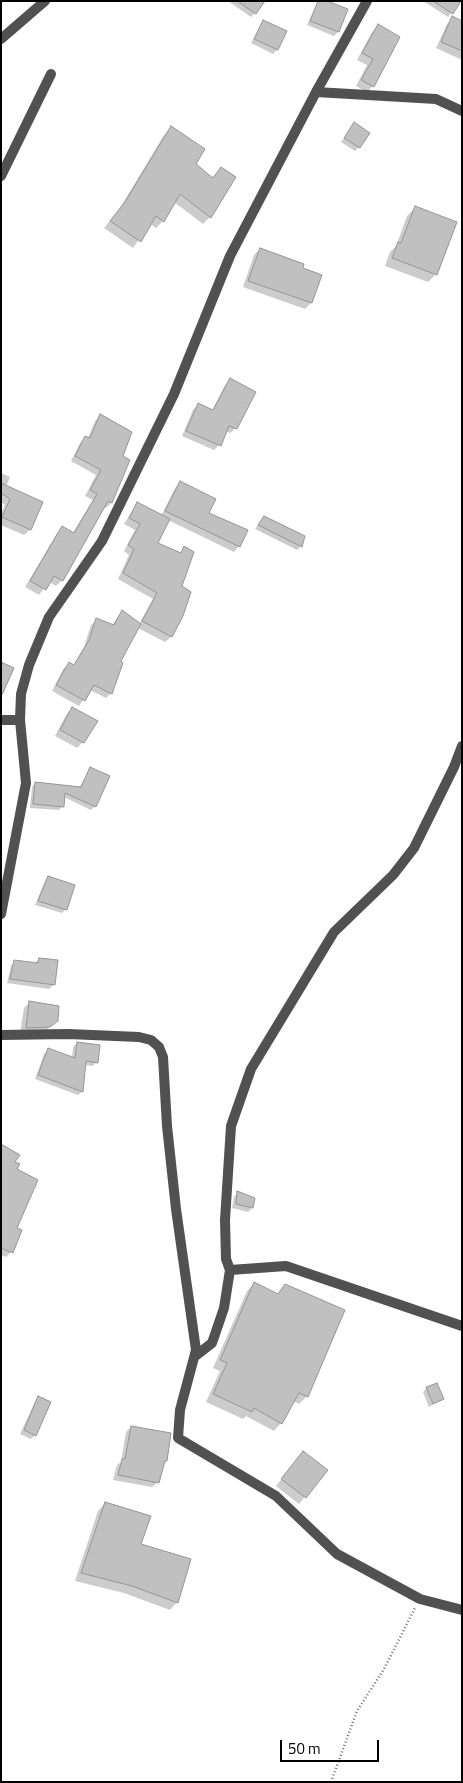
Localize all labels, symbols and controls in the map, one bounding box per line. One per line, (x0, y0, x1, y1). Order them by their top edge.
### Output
scale bar (283, 1730, 382, 1762)
text: 50 m (288, 1737, 321, 1760)

